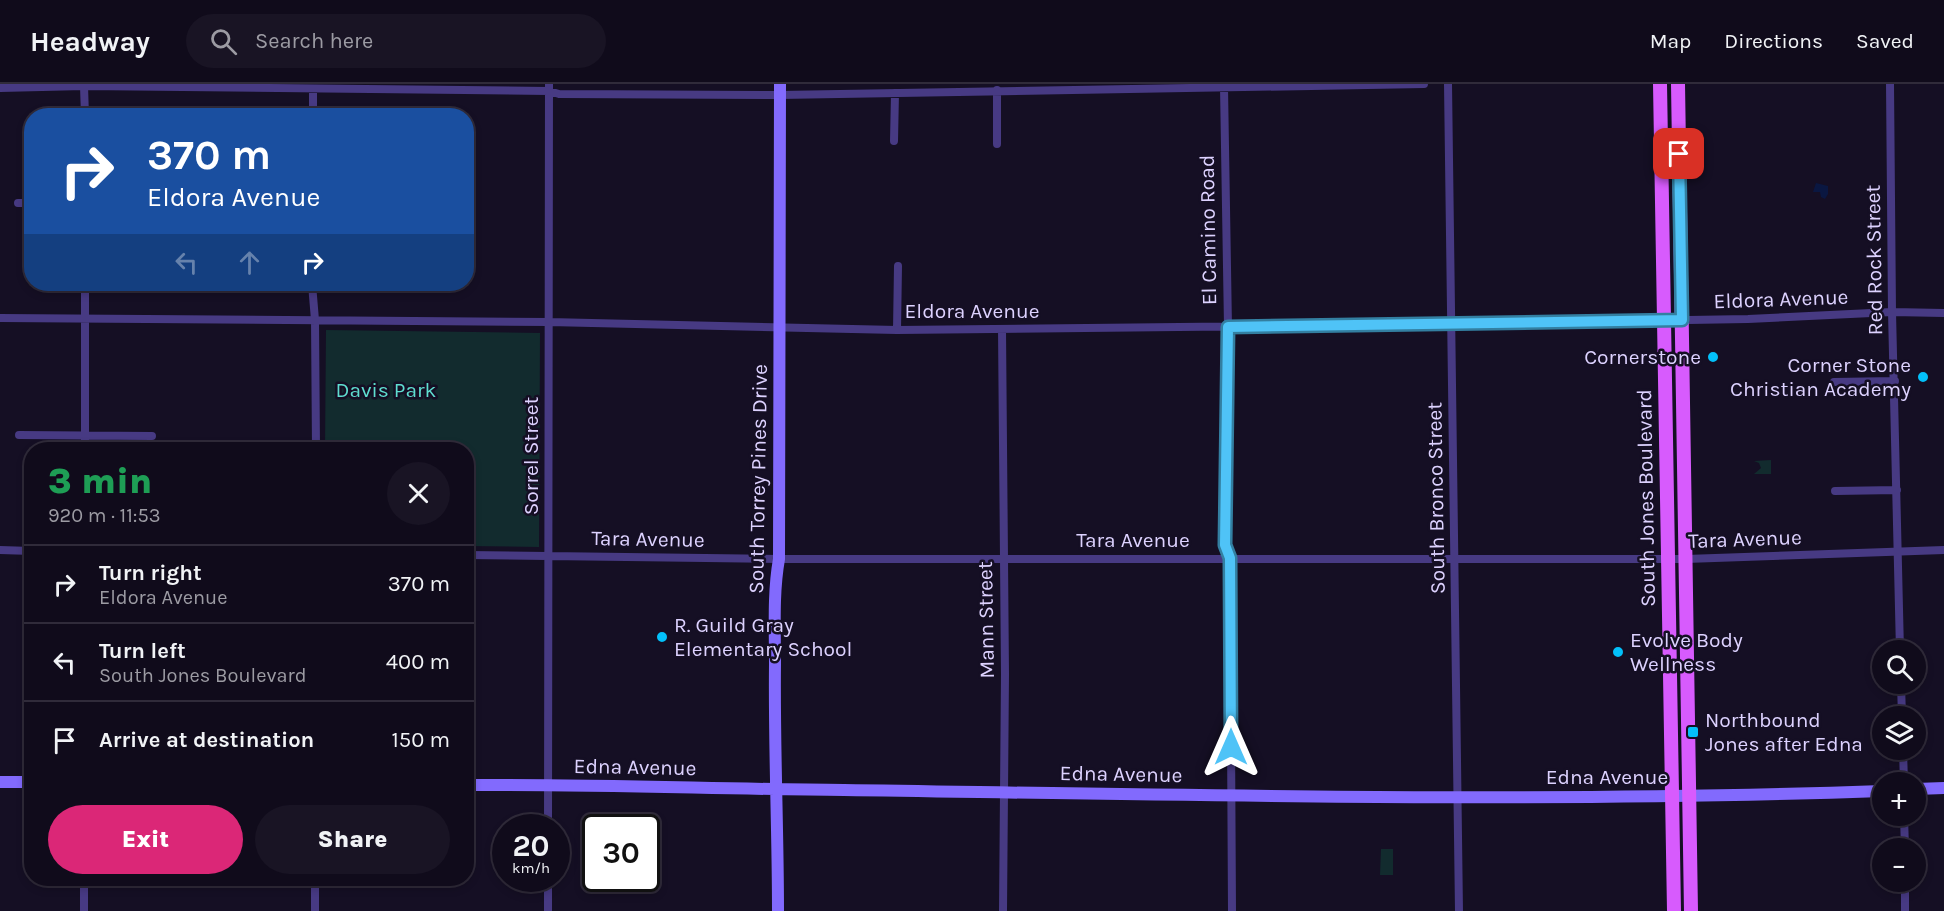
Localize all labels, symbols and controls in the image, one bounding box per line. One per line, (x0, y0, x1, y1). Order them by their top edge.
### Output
search box (186, 14, 606, 68)
text: Headway (30, 25, 150, 58)
icon: search (207, 25, 240, 58)
text: Search here (255, 28, 373, 54)
text: Map (1650, 29, 1691, 53)
text: Directions (1724, 29, 1823, 53)
text: Saved (1856, 29, 1914, 53)
pin (1653, 128, 1704, 179)
text: 370 m (147, 130, 271, 180)
icon: right (48, 132, 126, 210)
icon: arrive (1662, 137, 1695, 170)
street label: El Camino Road (1195, 155, 1221, 305)
text: Eldora Avenue (147, 181, 320, 213)
street label: Red Rock Street (1861, 184, 1887, 336)
icon: left (170, 246, 203, 279)
icon: ahead (233, 246, 266, 279)
icon: right (296, 246, 329, 279)
street label: Eldora Avenue (1713, 285, 1849, 313)
street label: Eldora Avenue (905, 299, 1039, 323)
place label: Cornerstone (1584, 345, 1701, 369)
marker: Cornerstone (1706, 350, 1720, 364)
place label: Corner Stone Christian Academy (1730, 353, 1911, 401)
street label: South Torrey Pines Drive (744, 364, 772, 594)
marker: Corner Stone Christian Academy (1916, 370, 1930, 384)
park label: Davis Park (336, 378, 437, 402)
street label: South Jones Boulevard (1632, 389, 1660, 607)
street label: Sorrel Street (519, 397, 543, 515)
street label: South Bronco Street (1422, 402, 1450, 594)
text: 3 min (48, 460, 152, 502)
button: close (387, 462, 450, 525)
text: 920 m · 11:53 (48, 504, 161, 527)
street label: Tara Avenue (1688, 525, 1802, 553)
street label: Tara Avenue (591, 526, 705, 552)
street label: Tara Avenue (1076, 528, 1190, 552)
text: Turn right (99, 560, 202, 586)
street label: Mann Street (973, 561, 999, 679)
icon: right (48, 568, 81, 601)
text: 370 m (388, 571, 450, 597)
text: Eldora Avenue (99, 586, 227, 609)
place label: R. Guild Gray Elementary School (674, 613, 852, 661)
place label: Evolve Body Wellness (1630, 628, 1743, 676)
marker: R. Guild Gray Elementary School (655, 630, 669, 644)
text: Turn left (99, 638, 186, 664)
map controls (1872, 640, 1926, 892)
button: search (1872, 640, 1926, 694)
marker: Evolve Body Wellness (1611, 645, 1625, 659)
icon: left (48, 646, 81, 679)
text: 400 m (386, 649, 450, 675)
text: South Jones Boulevard (99, 664, 307, 687)
button: layers (1872, 706, 1926, 760)
place label: Northbound Jones after Edna (1705, 708, 1863, 756)
position arrow (1199, 715, 1263, 779)
icon: arrive (48, 724, 81, 757)
marker: Northbound Jones after Edna (1686, 725, 1700, 739)
text: Arrive at destination (99, 727, 314, 753)
text: 150 m (391, 727, 450, 753)
street label: Edna Avenue (574, 754, 696, 780)
street label: Edna Avenue (1060, 761, 1182, 787)
street label: Edna Avenue (1546, 765, 1668, 789)
button: + (1872, 772, 1926, 826)
button: Exit (48, 805, 243, 874)
button: Share (255, 805, 450, 874)
speed limit sign: 30 (582, 814, 660, 892)
text: 20 (512, 828, 550, 864)
button: − (1872, 838, 1926, 892)
text: km/h (512, 859, 550, 877)

